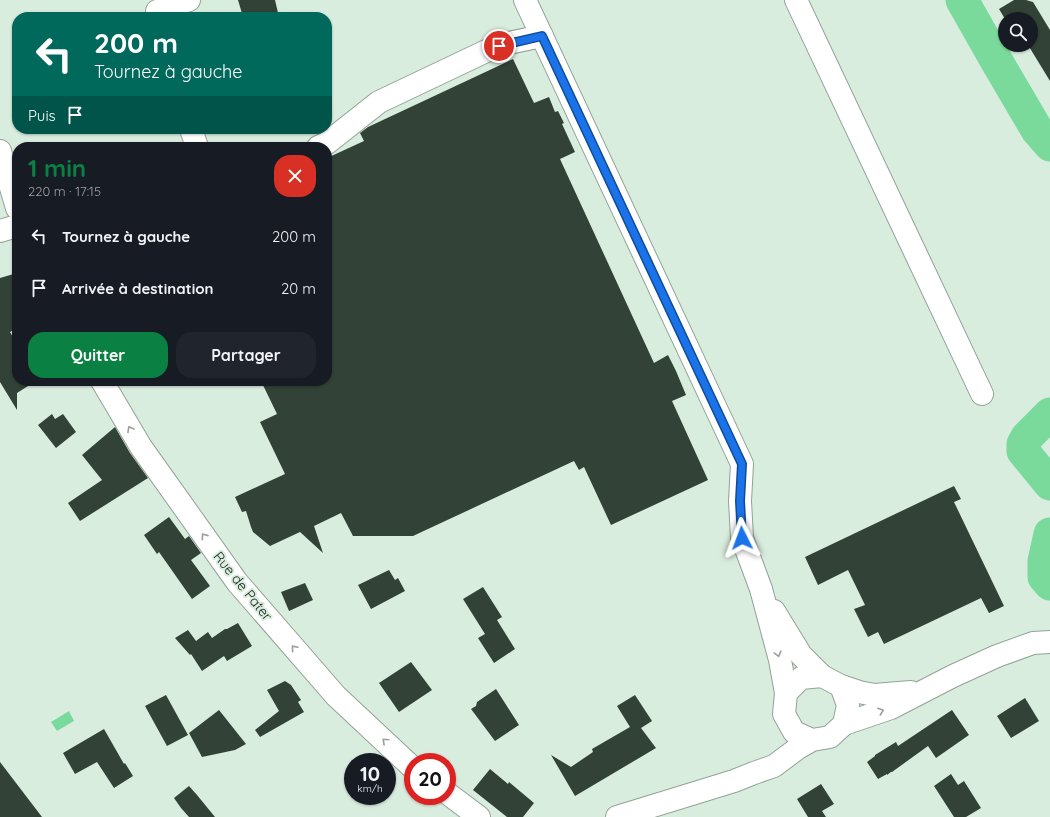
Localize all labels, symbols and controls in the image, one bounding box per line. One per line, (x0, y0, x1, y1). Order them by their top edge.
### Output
map controls (998, 12, 1038, 52)
button: search (998, 12, 1038, 52)
text: 200 m (94, 25, 178, 60)
icon: left (28, 28, 80, 80)
pin (482, 29, 516, 63)
icon: arrive (488, 35, 510, 57)
text: Tournez à gauche (94, 60, 243, 83)
icon: arrive (64, 104, 86, 126)
text: Puis (28, 106, 56, 125)
text: 1 min (28, 153, 86, 183)
button: close (274, 155, 316, 197)
text: 220 m · 17:15 (28, 183, 101, 199)
icon: left (28, 225, 50, 247)
text: Tournez à gauche (62, 227, 190, 246)
text: 200 m (272, 227, 316, 246)
icon: arrive (28, 277, 50, 299)
text: Arrivée à destination (62, 279, 214, 298)
text: 20 m (281, 279, 316, 298)
button: Quitter (28, 332, 168, 378)
button: Partager (176, 332, 316, 378)
one-way arrow (128, 426, 135, 433)
position arrow (721, 517, 763, 559)
one-way arrow (201, 533, 209, 540)
street label: Rue de Pater (210, 548, 277, 625)
one-way arrow (292, 645, 299, 653)
one-way arrow (773, 650, 782, 657)
one-way arrow (877, 708, 884, 716)
one-way arrow (382, 739, 389, 746)
speed limit sign: 20 (404, 753, 456, 805)
text: 10 (360, 761, 380, 786)
text: km/h (357, 782, 383, 795)

